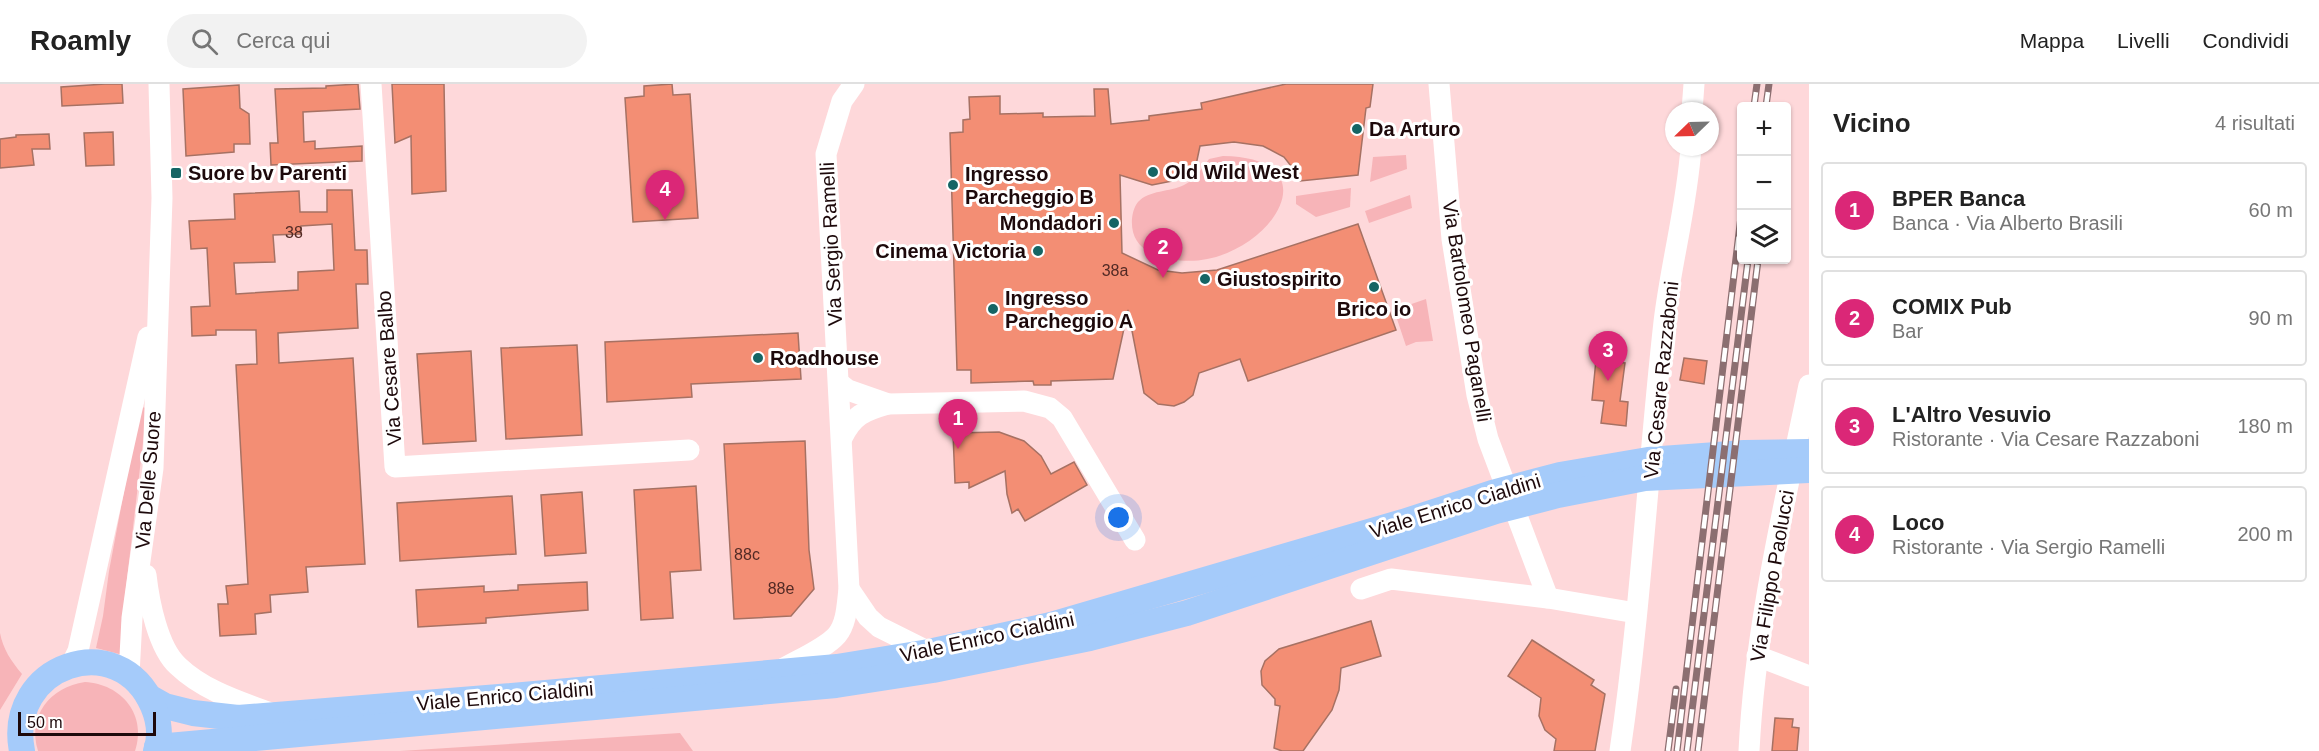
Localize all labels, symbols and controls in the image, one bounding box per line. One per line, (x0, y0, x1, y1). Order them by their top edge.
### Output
search box (167, 14, 587, 68)
text: Roamly (30, 25, 131, 56)
icon: search (188, 25, 221, 58)
text: Cerca qui (236, 28, 330, 53)
text: Mappa (2020, 29, 2084, 52)
text: Livelli (2117, 29, 2170, 52)
text: Condividi (2203, 29, 2289, 52)
north arrow (1665, 102, 1719, 156)
map controls (1737, 102, 1791, 264)
button: + (1737, 102, 1791, 156)
text: Vicino (1833, 108, 1911, 138)
text: 4 risultati (2215, 112, 2295, 134)
place label: Da Arturo (1369, 118, 1460, 140)
marker: Da Arturo (1350, 122, 1364, 136)
button: − (1737, 156, 1791, 210)
street label: Via Sergio Ramelli (816, 161, 846, 327)
place label: Old Wild West (1165, 161, 1299, 183)
place label: Suore bv Parenti (188, 162, 347, 184)
place label: Ingresso Parcheggio B (965, 163, 1094, 208)
marker: Old Wild West (1146, 165, 1160, 179)
marker: Suore bv Parenti (169, 166, 183, 180)
pin: 4 (646, 170, 684, 220)
marker: Ingresso Parcheggio B (946, 178, 960, 192)
text: BPER Banca (1892, 186, 2025, 211)
street label: Via Bartolomeo Paganelli (1439, 199, 1495, 423)
text: 1 (1849, 199, 1860, 221)
text: 60 m (2249, 199, 2293, 221)
button: layers (1737, 210, 1791, 264)
place label: Mondadori (1000, 212, 1102, 234)
text: Banca · Via Alberto Brasili (1892, 212, 2123, 234)
marker: Mondadori (1107, 216, 1121, 230)
house number: 38 (285, 224, 303, 241)
pin: 2 (1144, 228, 1182, 278)
place label: Cinema Victoria (875, 240, 1027, 262)
marker: Cinema Victoria (1031, 244, 1045, 258)
house number: 38a (1102, 262, 1128, 279)
place label: Giustospirito (1217, 268, 1341, 290)
marker: Giustospirito (1198, 272, 1212, 286)
marker: Brico io (1367, 280, 1381, 294)
street label: Via Cesare Razzaboni (1640, 280, 1682, 480)
place label: Ingresso Parcheggio A (1005, 287, 1133, 332)
street label: Via Cesare Balbo (373, 290, 405, 446)
text: COMIX Pub (1892, 294, 2012, 319)
place label: Brico io (1337, 298, 1411, 320)
marker: Ingresso Parcheggio A (986, 302, 1000, 316)
text: 2 (1849, 307, 1860, 329)
text: 90 m (2249, 307, 2293, 329)
text: Bar (1892, 320, 1923, 342)
pin: 3 (1588, 332, 1628, 381)
place label: Roadhouse (770, 347, 879, 369)
marker: Roadhouse (751, 351, 765, 365)
pin: 1 (938, 400, 978, 449)
text: L'Altro Vesuvio (1892, 402, 2051, 427)
street label: Via Delle Suore (131, 410, 165, 550)
text: 3 (1849, 415, 1860, 437)
text: 180 m (2237, 415, 2293, 437)
text: Ristorante · Via Cesare Razzaboni (1892, 428, 2200, 450)
street label: Viale Enrico Cialdini (1367, 470, 1543, 542)
street label: Via Filippo Paolucci (1746, 488, 1798, 664)
your location (1104, 503, 1133, 532)
text: Loco (1892, 510, 1945, 535)
text: 4 (1849, 523, 1860, 545)
text: 200 m (2237, 523, 2293, 545)
text: Ristorante · Via Sergio Ramelli (1892, 536, 2165, 558)
house number: 88c (734, 546, 760, 563)
house number: 88e (768, 580, 794, 597)
street label: Viale Enrico Cialdini (898, 608, 1076, 666)
street label: Viale Enrico Cialdini (416, 677, 594, 715)
scale bar (18, 709, 156, 736)
text: 50 m (27, 714, 63, 731)

